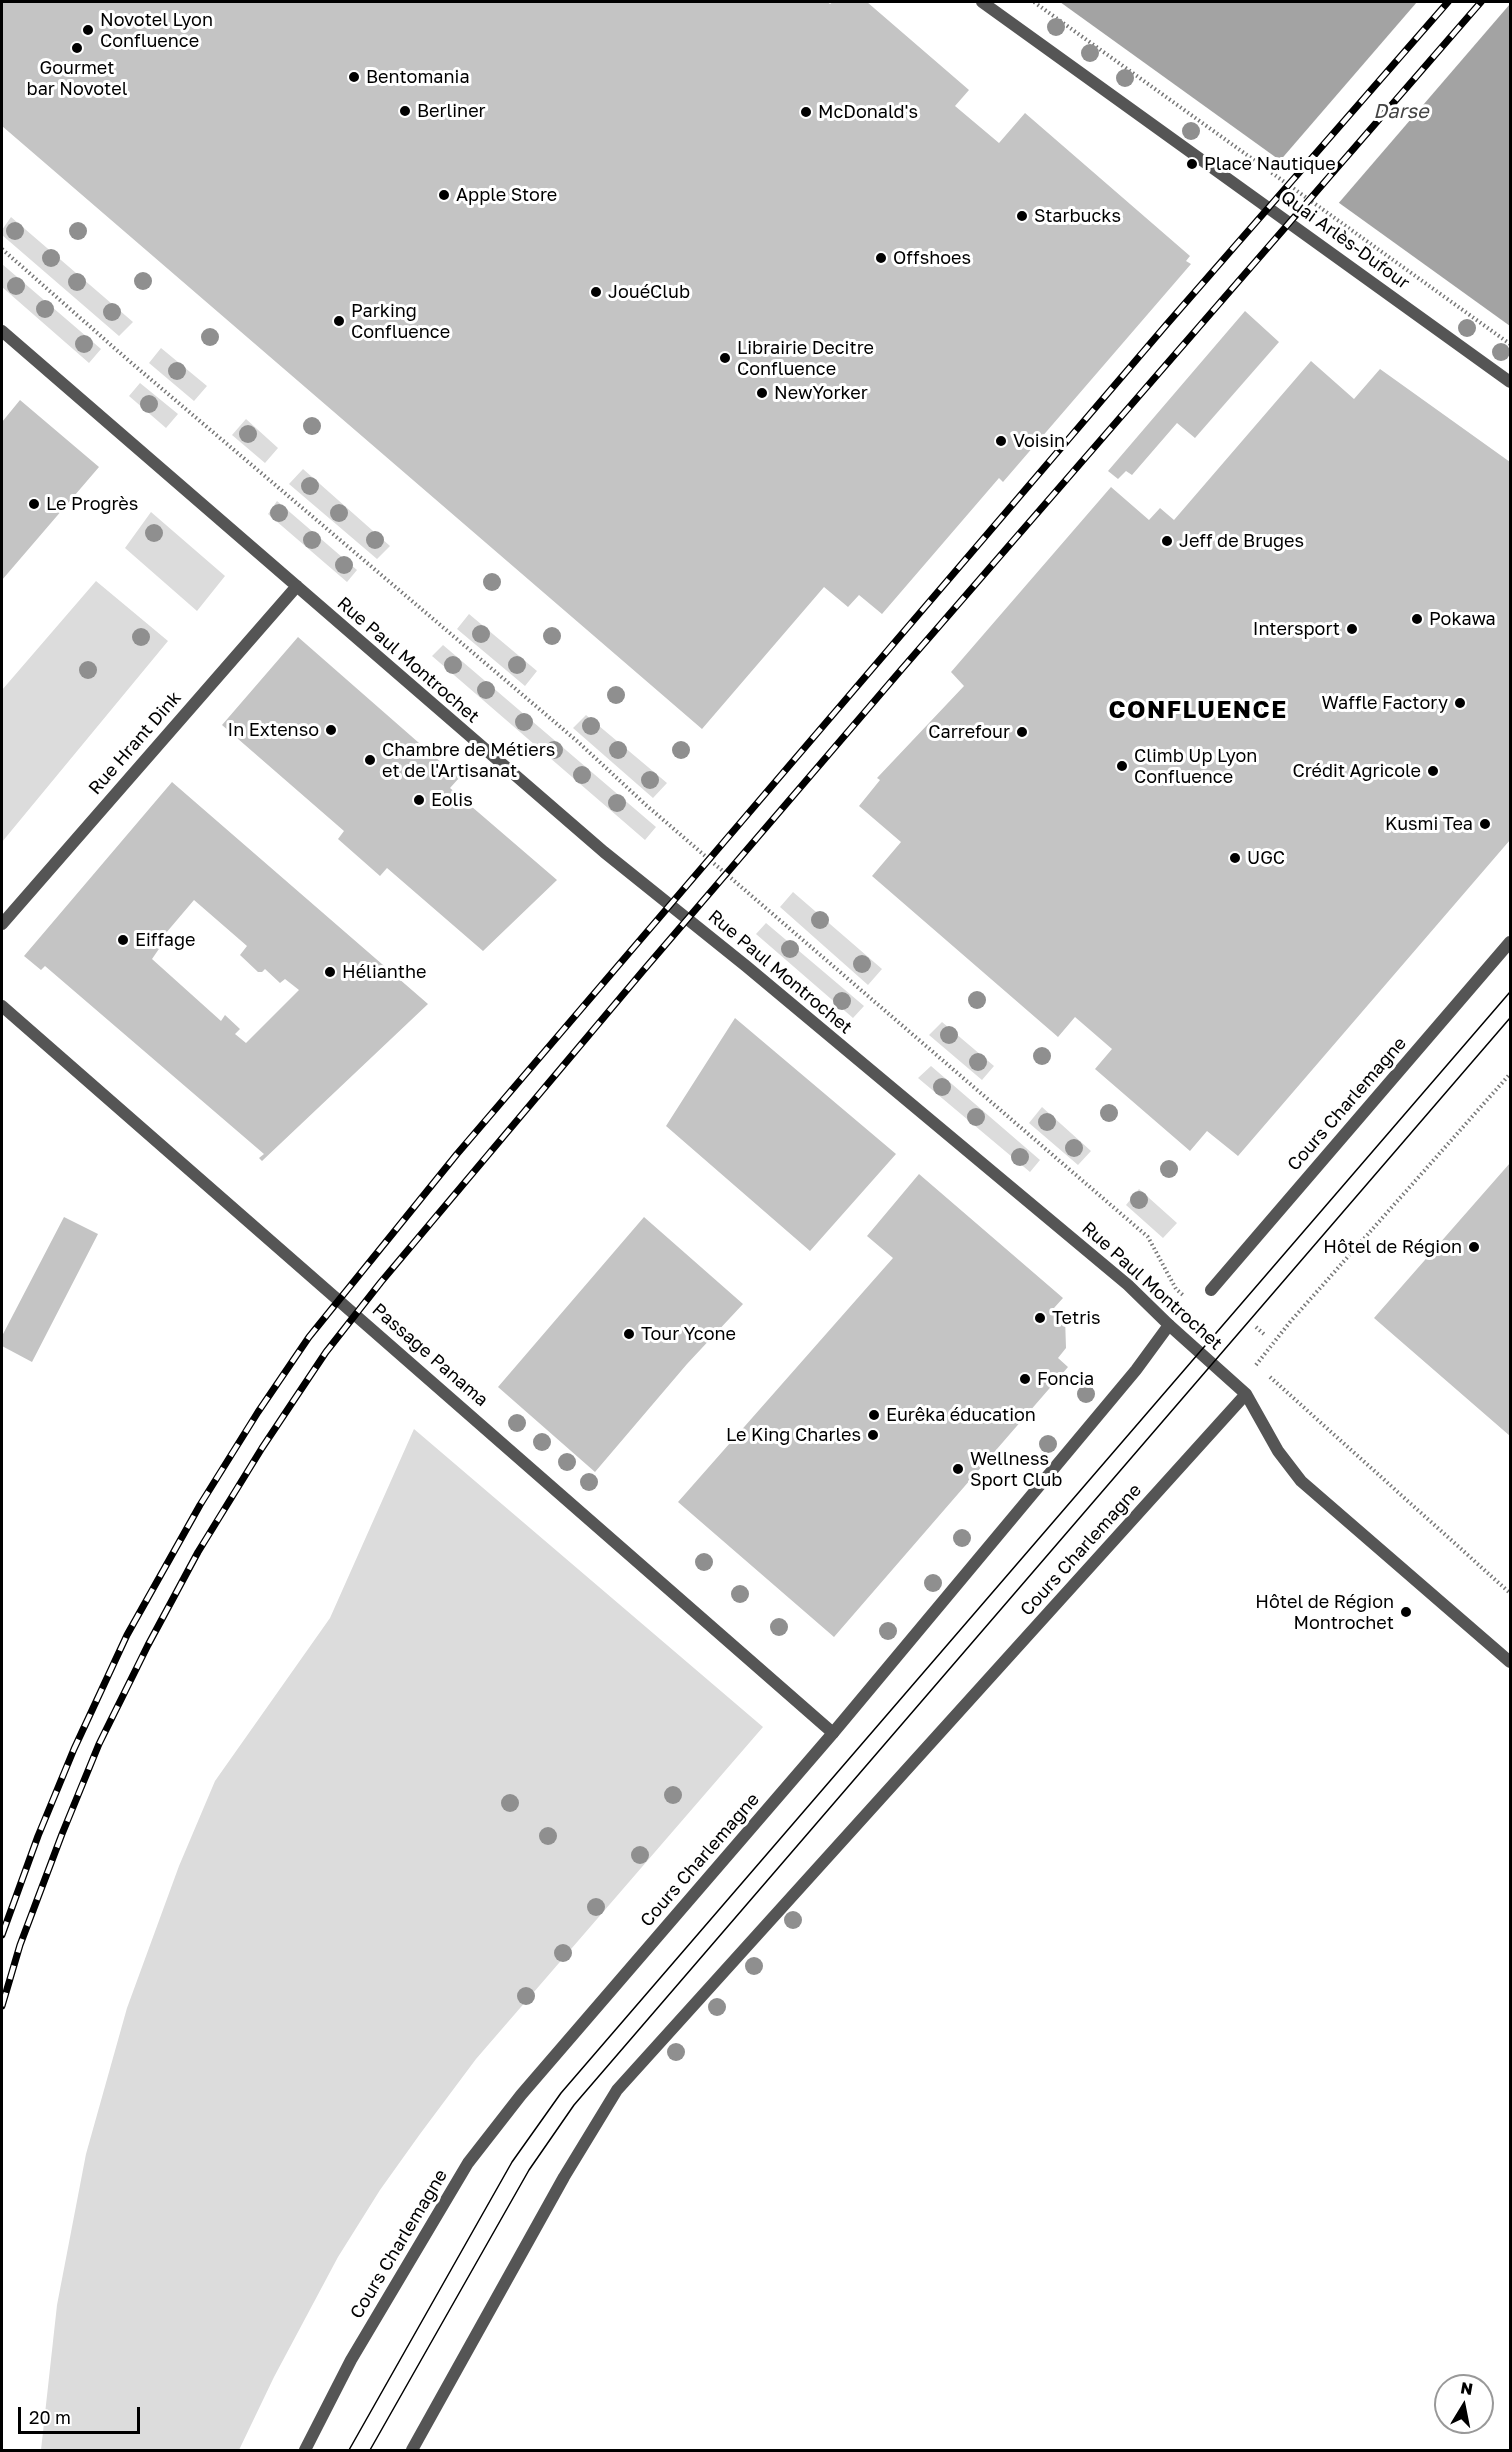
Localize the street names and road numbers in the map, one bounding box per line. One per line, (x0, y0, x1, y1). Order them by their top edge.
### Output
street label: Quai Arlès-Dufour (1276, 186, 1414, 294)
street label: Rue Paul Montrochet (333, 592, 483, 728)
street label: Rue Hrant Dink (84, 687, 186, 799)
street label: Rue Paul Montrochet (704, 905, 856, 1039)
street label: Cours Charlemagne (1283, 1033, 1411, 1175)
street label: Rue Paul Montrochet (1077, 1217, 1227, 1355)
street label: Passage Panama (368, 1299, 492, 1411)
street label: Cours Charlemagne (1016, 1480, 1146, 1620)
street label: Cours Charlemagne (636, 1789, 764, 1931)
street label: Cours Charlemagne (346, 2165, 452, 2323)

